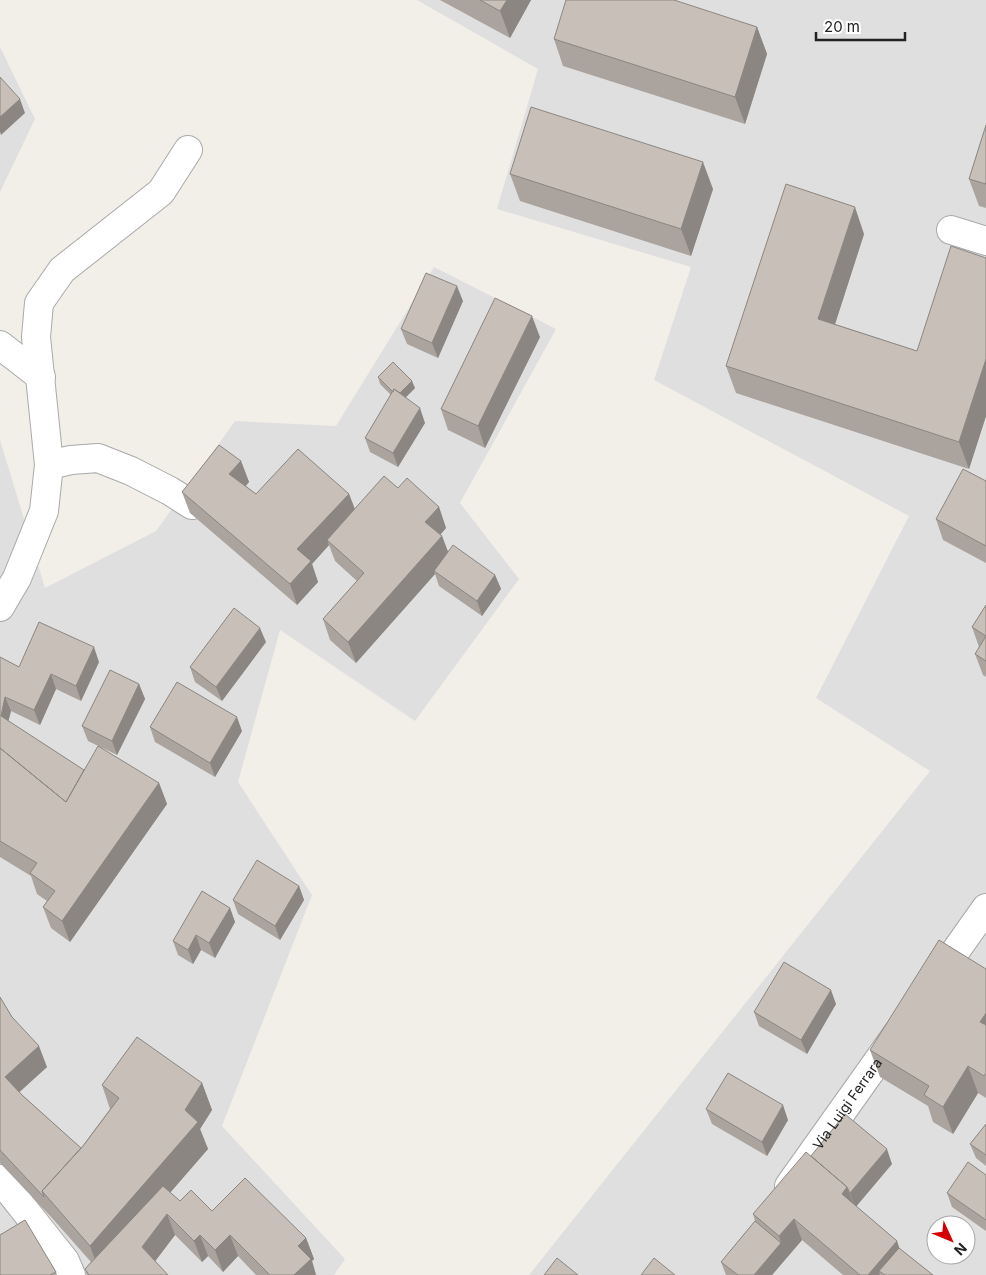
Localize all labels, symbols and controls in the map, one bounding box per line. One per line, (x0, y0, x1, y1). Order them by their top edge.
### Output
scale bar (816, 10, 905, 42)
text: 20 m (824, 17, 860, 36)
street label: Via Luigi Ferrara (809, 1054, 885, 1152)
north arrow (926, 1215, 976, 1265)
text: N (951, 1240, 971, 1259)

